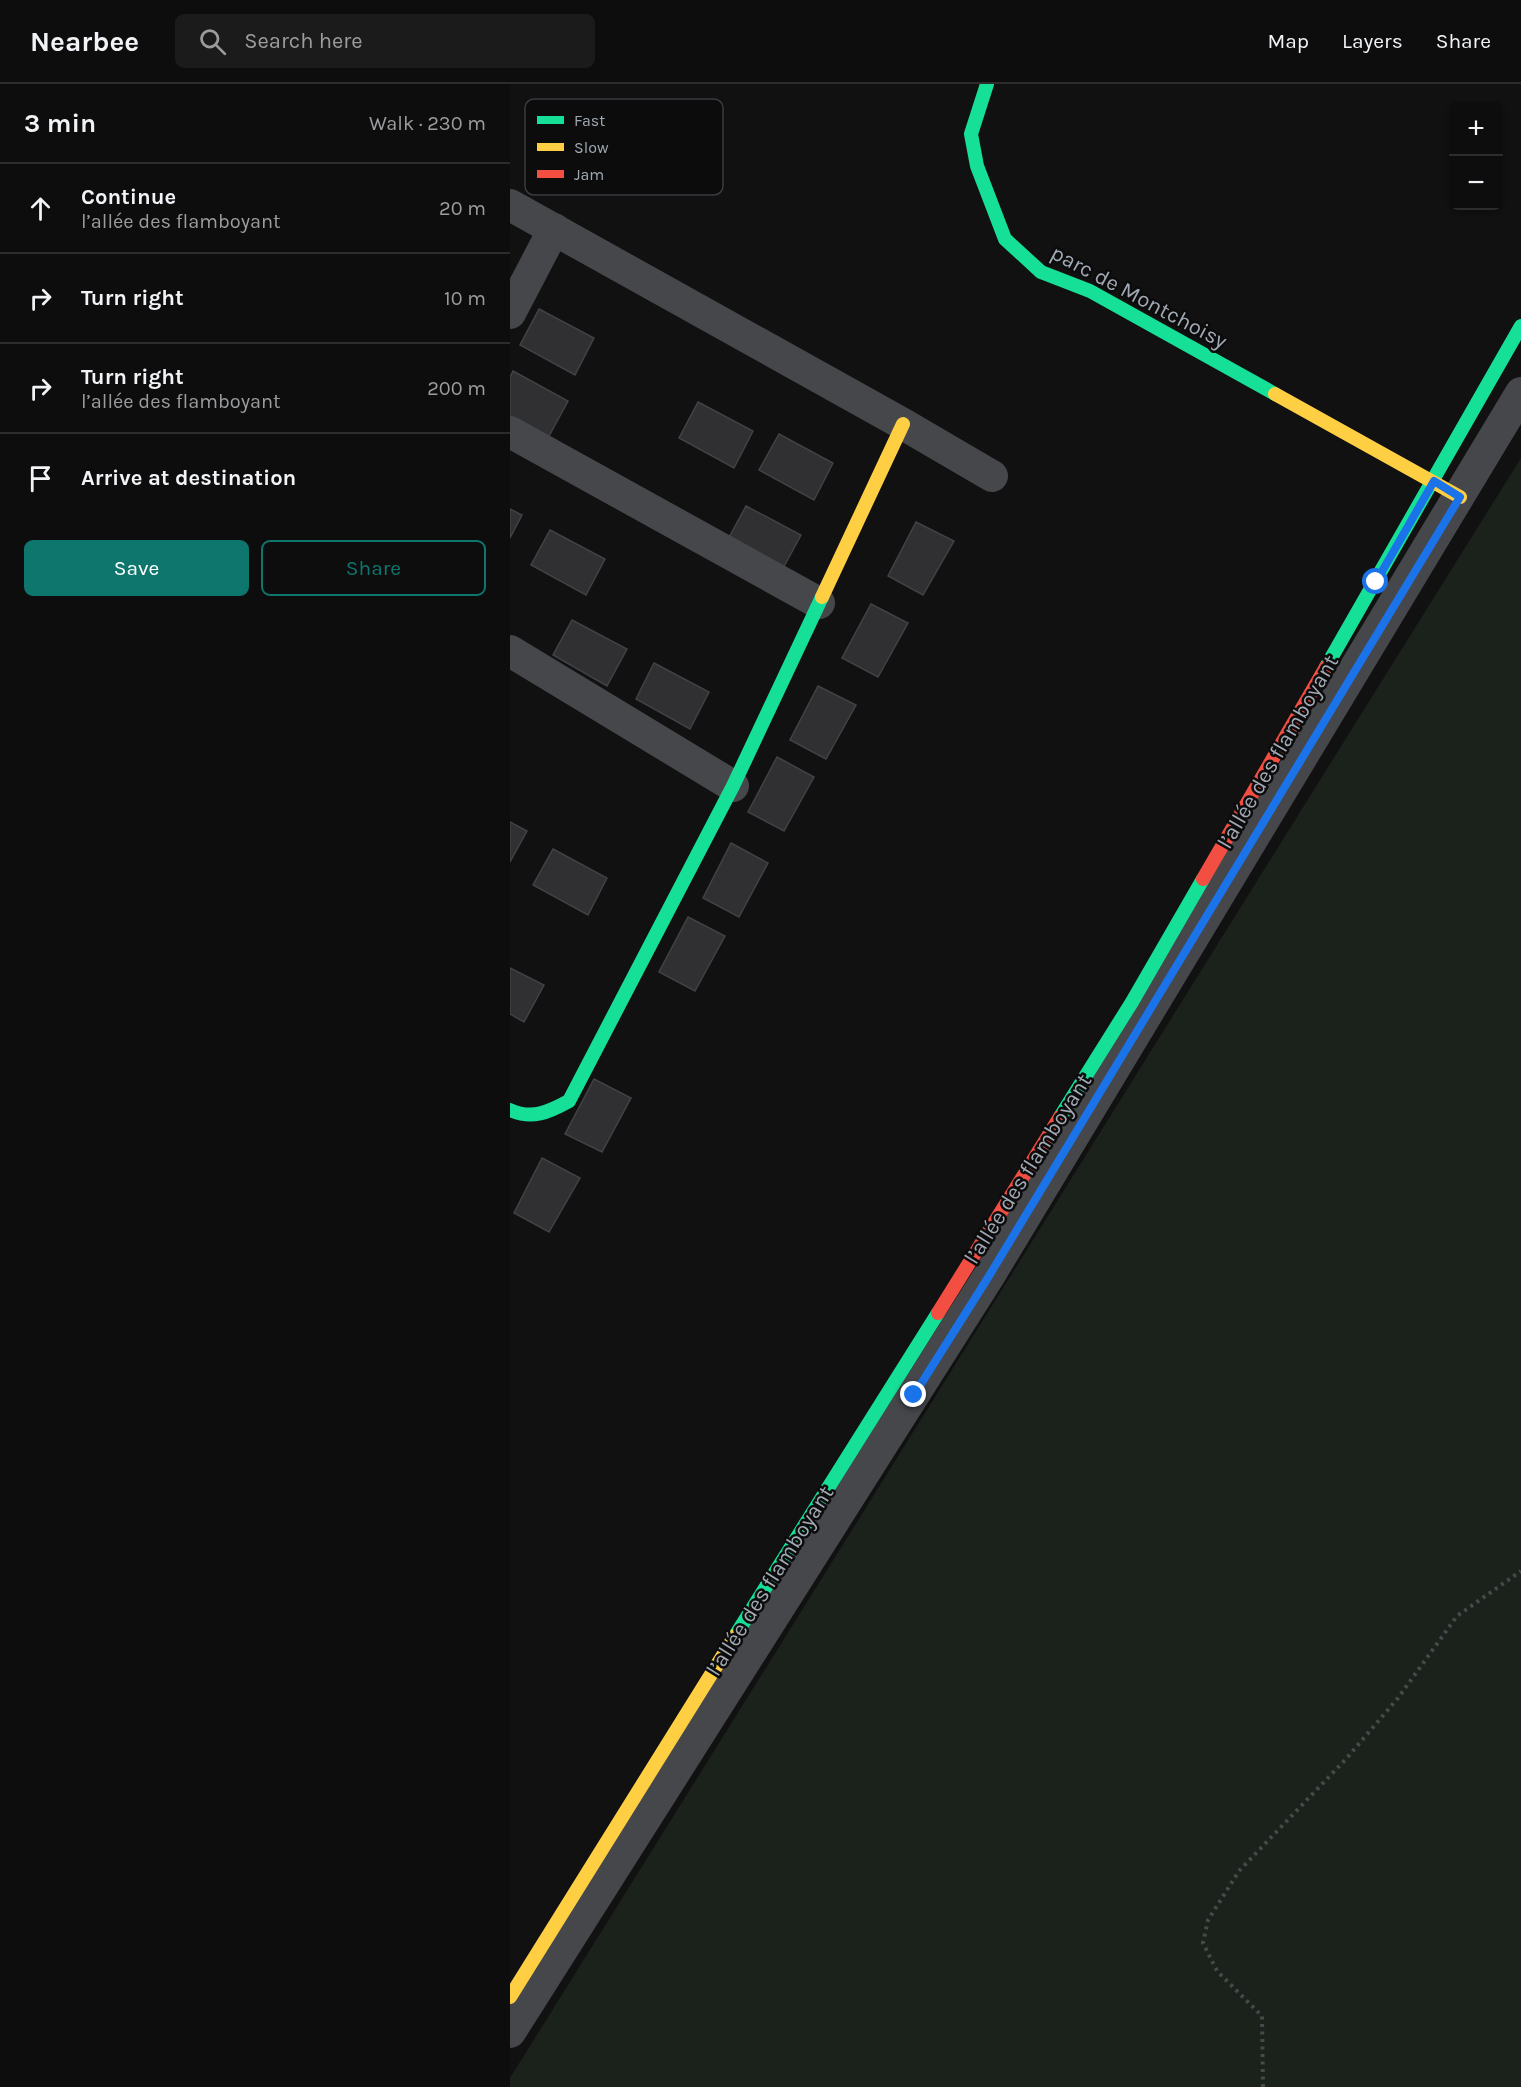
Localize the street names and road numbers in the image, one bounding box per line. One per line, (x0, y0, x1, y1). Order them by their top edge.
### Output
street label: parc de Montchoisy (1046, 240, 1232, 354)
street label: l’allée des flamboyant (1212, 650, 1344, 854)
street label: l’allée des flamboyant (959, 1069, 1097, 1269)
street label: l’allée des flamboyant (701, 1481, 839, 1681)

